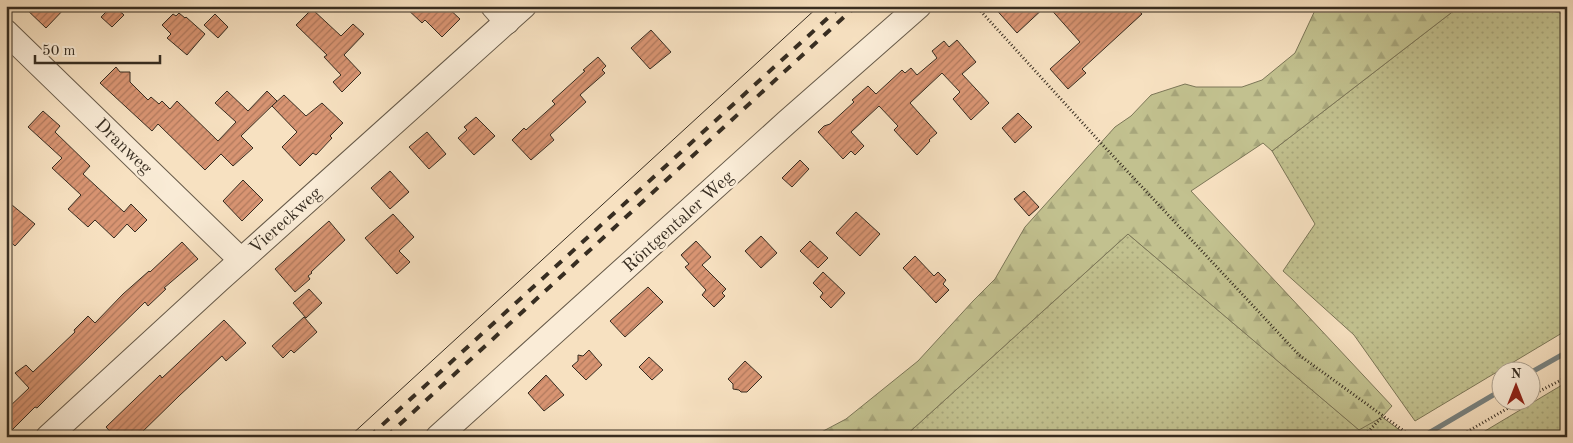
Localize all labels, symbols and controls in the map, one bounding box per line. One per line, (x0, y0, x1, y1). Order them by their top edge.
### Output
scale bar (35, 32, 160, 64)
text: 50 m (42, 44, 76, 59)
street label: Dranweg (91, 116, 155, 178)
street label: Röntgentaler Weg (620, 167, 738, 276)
street label: Viereckweg (246, 184, 325, 258)
north arrow (1490, 360, 1540, 410)
text: N (1511, 367, 1522, 381)

